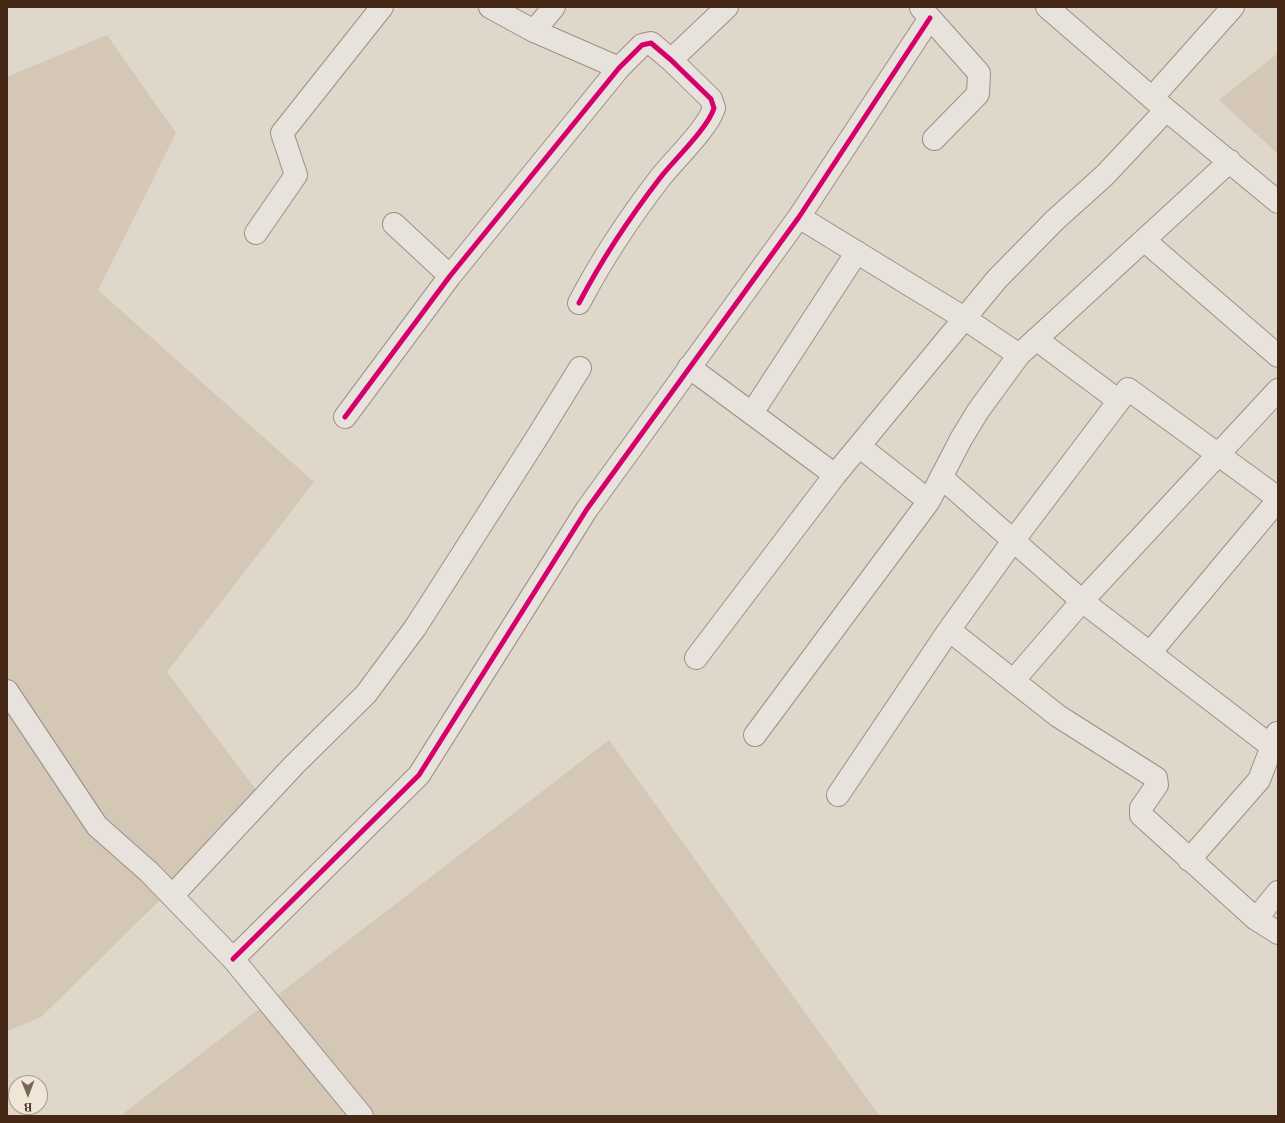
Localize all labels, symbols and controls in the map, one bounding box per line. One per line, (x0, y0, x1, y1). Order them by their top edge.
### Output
north arrow (8, 1075, 48, 1115)
text: B (24, 1099, 32, 1113)

